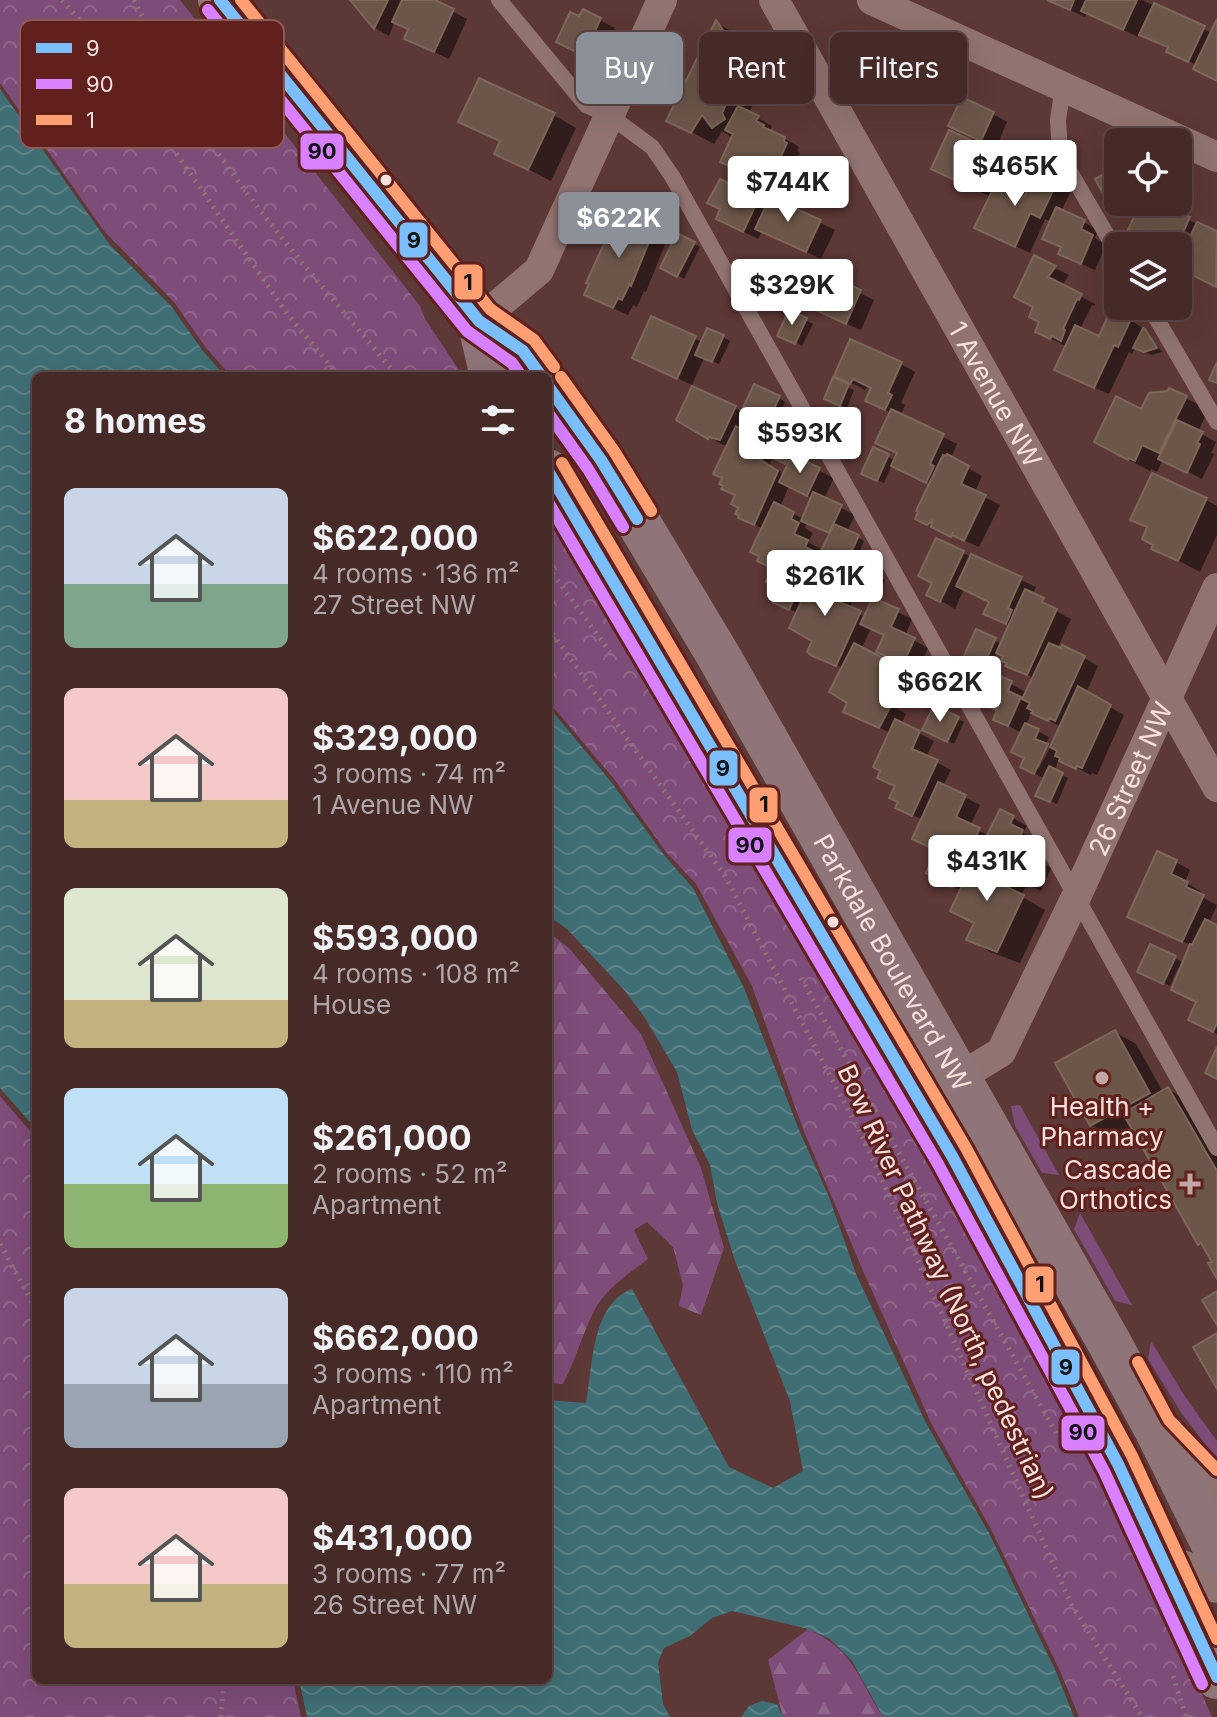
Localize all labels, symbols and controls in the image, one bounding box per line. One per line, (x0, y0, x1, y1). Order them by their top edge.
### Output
legend (20, 20, 284, 148)
chip: Buy (576, 32, 683, 104)
chip: Rent (699, 32, 814, 104)
chip: Filters (830, 32, 967, 104)
text: 9 (86, 35, 100, 61)
text: 90 (86, 71, 114, 97)
text: 1 (86, 107, 95, 133)
map controls (1104, 128, 1192, 320)
button: locate (1104, 128, 1192, 216)
line badge: 90 (299, 132, 345, 171)
text: 90 (307, 138, 337, 164)
pin: $465K (959, 140, 1071, 208)
text: $465K (972, 150, 1058, 181)
pin: $744K (732, 156, 844, 224)
text: $744K (746, 166, 830, 197)
unlabelled marker (378, 172, 394, 188)
pin: $622K (563, 192, 675, 260)
text: $622K (576, 202, 662, 233)
line badge: 9 (398, 221, 429, 259)
text: 9 (407, 227, 421, 253)
button: layers (1104, 232, 1192, 320)
pin: $329K (736, 259, 848, 327)
line badge: 1 (453, 263, 484, 301)
text: 1 (463, 269, 473, 295)
text: $329K (749, 269, 835, 300)
street label: 1 Avenue NW (943, 316, 1049, 472)
icon: filters (476, 398, 520, 442)
text: 8 homes (64, 400, 207, 441)
pin: $593K (744, 407, 856, 475)
text: $593K (757, 417, 843, 448)
text: $622,000 (312, 517, 478, 558)
icon: home (128, 520, 224, 616)
pin: $261K (769, 550, 881, 618)
text: 4 rooms · 136 m² (312, 558, 520, 589)
text: $261K (785, 560, 865, 591)
text: 27 Street NW (312, 589, 476, 620)
pin: $662K (884, 656, 996, 724)
text: $662K (897, 666, 983, 697)
street label: 26 Street NW (1082, 697, 1178, 860)
text: $329,000 (312, 717, 478, 758)
icon: home (128, 720, 224, 816)
line badge: 9 (708, 749, 739, 787)
text: 9 (716, 755, 730, 781)
text: 3 rooms · 74 m² (312, 758, 506, 789)
line badge: 1 (748, 786, 779, 824)
text: 1 Avenue NW (312, 789, 474, 820)
text: 1 (759, 791, 769, 817)
line badge: 90 (727, 826, 773, 864)
street label: Parkdale Boulevard NW (808, 828, 978, 1096)
text: 90 (735, 832, 765, 858)
pin: $431K (931, 835, 1043, 903)
text: $431K (946, 845, 1028, 876)
unlabelled marker (825, 914, 841, 930)
text: $593,000 (312, 917, 478, 958)
icon: home (128, 920, 224, 1016)
text: 4 rooms · 108 m² (312, 958, 520, 989)
text: House (312, 989, 391, 1020)
street label: Bow River Pathway (North, pedestrian) (831, 1060, 1061, 1504)
marker: Health + Pharmacy (1093, 1069, 1111, 1087)
place label: Health + Pharmacy (1040, 1091, 1164, 1152)
text: $261,000 (312, 1117, 472, 1158)
icon: home (128, 1120, 224, 1216)
place label: Cascade Orthotics (1059, 1154, 1172, 1215)
text: 2 rooms · 52 m² (312, 1158, 508, 1189)
marker: Cascade Orthotics (1179, 1173, 1201, 1195)
text: Apartment (312, 1189, 441, 1220)
line badge: 1 (1024, 1265, 1055, 1304)
text: 1 (1035, 1271, 1045, 1297)
text: $662,000 (312, 1317, 479, 1358)
icon: home (128, 1320, 224, 1416)
line badge: 9 (1050, 1348, 1081, 1386)
text: 9 (1059, 1354, 1073, 1380)
text: 3 rooms · 110 m² (312, 1358, 514, 1389)
text: Apartment (312, 1389, 441, 1420)
line badge: 90 (1060, 1414, 1106, 1452)
text: 90 (1068, 1419, 1098, 1445)
text: $431,000 (312, 1517, 473, 1558)
icon: home (128, 1520, 224, 1616)
text: 3 rooms · 77 m² (312, 1558, 506, 1589)
text: 26 Street NW (312, 1589, 477, 1620)

